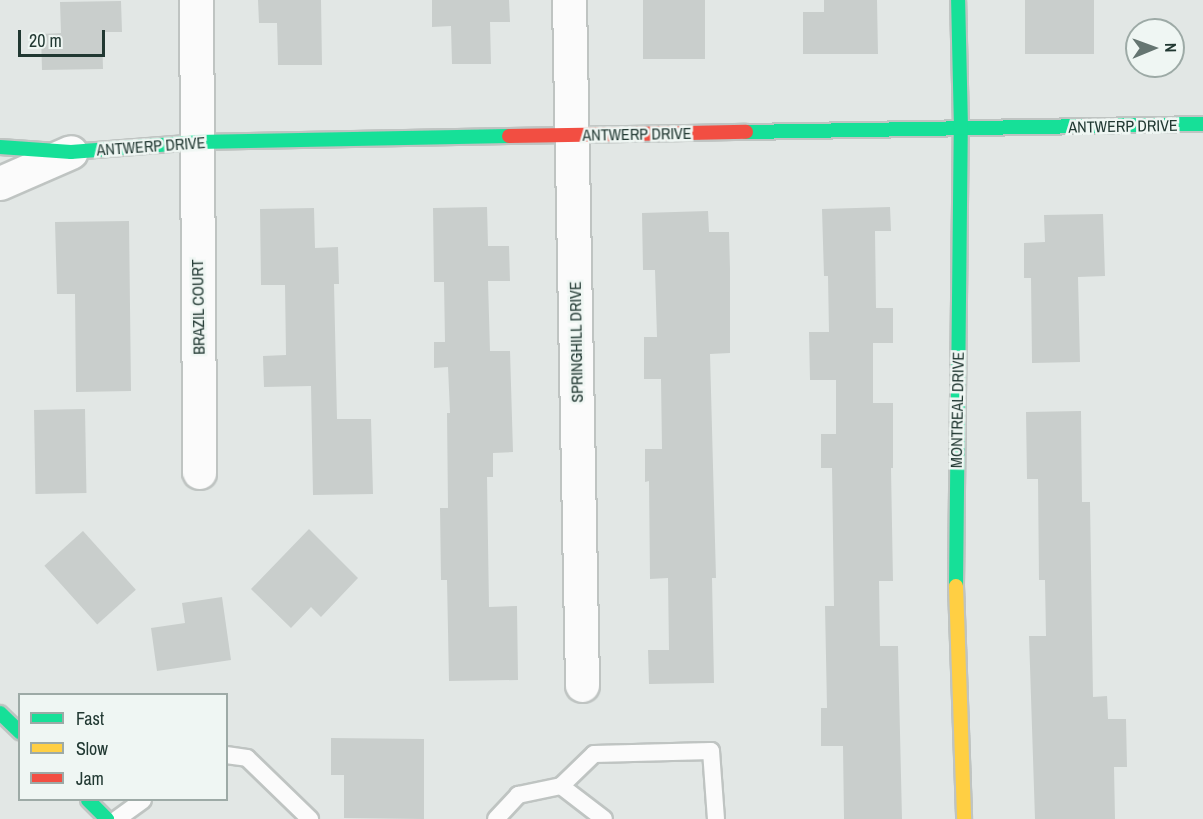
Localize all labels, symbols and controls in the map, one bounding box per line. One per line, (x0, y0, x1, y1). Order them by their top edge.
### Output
scale bar (21, 18, 108, 56)
north arrow (1125, 18, 1185, 78)
text: 20 m (29, 28, 62, 53)
text: N (1160, 43, 1182, 53)
street label: ANTWERP DRIVE (1068, 115, 1178, 137)
street label: ANTWERP DRIVE (582, 123, 692, 145)
street label: ANTWERP DRIVE (96, 133, 206, 159)
street label: BRAZIL COURT (188, 259, 208, 355)
street label: SPRINGHILL DRIVE (565, 281, 587, 403)
street label: MONTREAL DRIVE (946, 352, 968, 468)
legend (18, 693, 228, 801)
text: Fast (76, 706, 104, 731)
text: Slow (76, 736, 108, 761)
text: Jam (76, 766, 104, 791)

